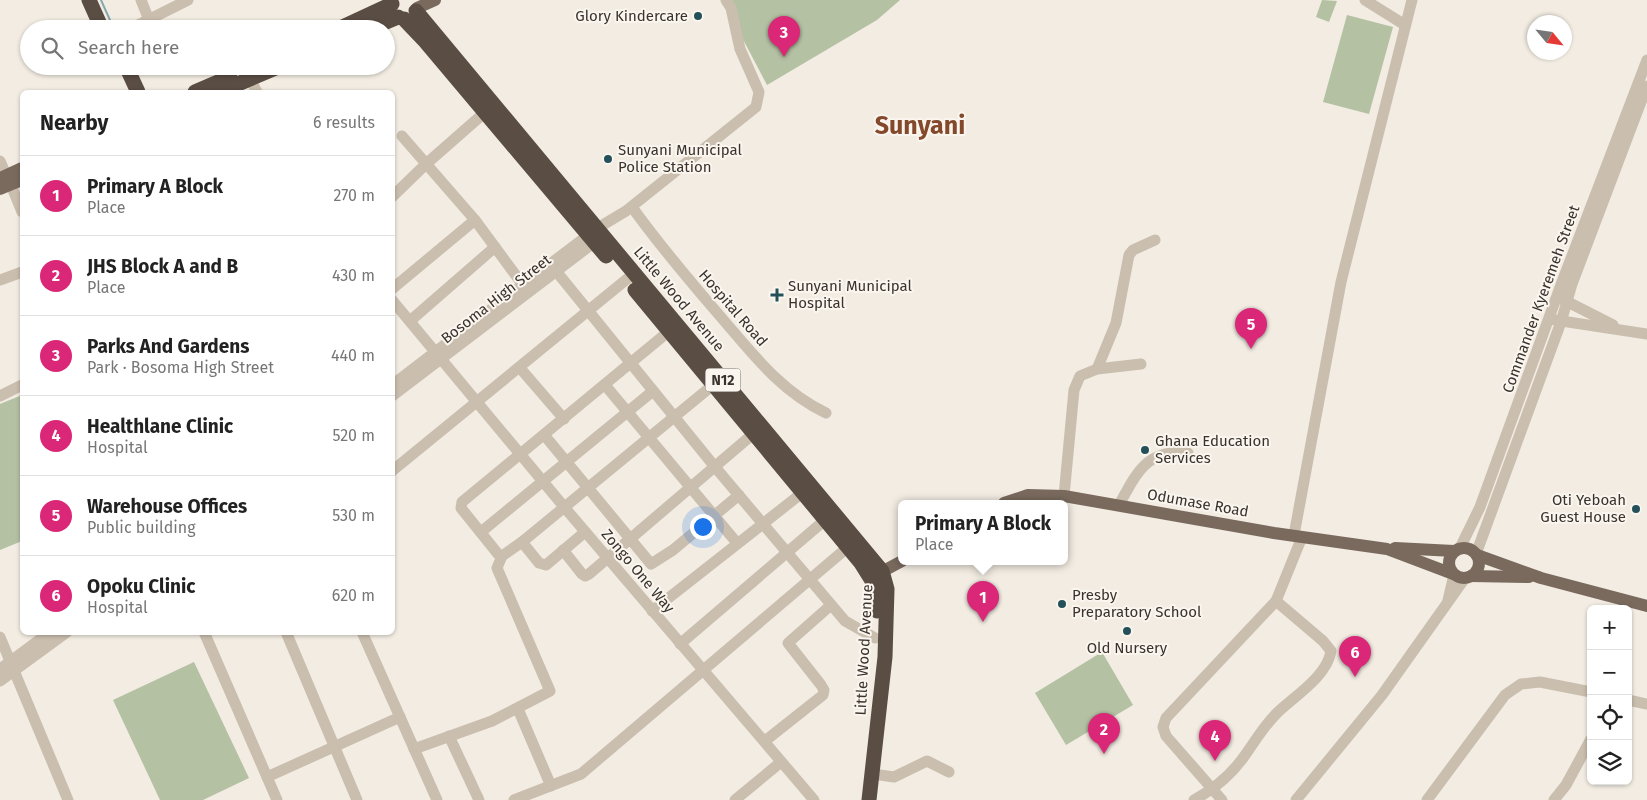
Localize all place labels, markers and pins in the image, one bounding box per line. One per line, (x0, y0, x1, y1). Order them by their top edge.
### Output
place label: Glory Kindercare (575, 7, 688, 25)
marker: Glory Kindercare (692, 10, 704, 22)
pin: 3 (768, 16, 800, 57)
place label: Sunyani Municipal Police Station (618, 141, 742, 176)
marker: Sunyani Municipal Police Station (602, 153, 614, 165)
place label: Sunyani Municipal Hospital (788, 277, 912, 312)
marker: Sunyani Municipal Hospital (770, 288, 784, 302)
pin: 5 (1235, 308, 1267, 349)
place label: Ghana Education Services (1155, 432, 1270, 467)
marker: Ghana Education Services (1139, 444, 1151, 456)
place label: Oti Yeboah Guest House (1540, 491, 1626, 526)
marker: Oti Yeboah Guest House (1630, 503, 1642, 515)
pin: 1 (967, 581, 999, 622)
place label: Presby Preparatory School (1072, 586, 1202, 621)
marker: Presby Preparatory School (1056, 598, 1068, 610)
marker: Old Nursery (1121, 625, 1133, 637)
pin: 6 (1339, 636, 1371, 677)
place label: Old Nursery (1087, 639, 1168, 657)
pin: 2 (1088, 713, 1120, 754)
pin: 4 (1199, 720, 1231, 761)

